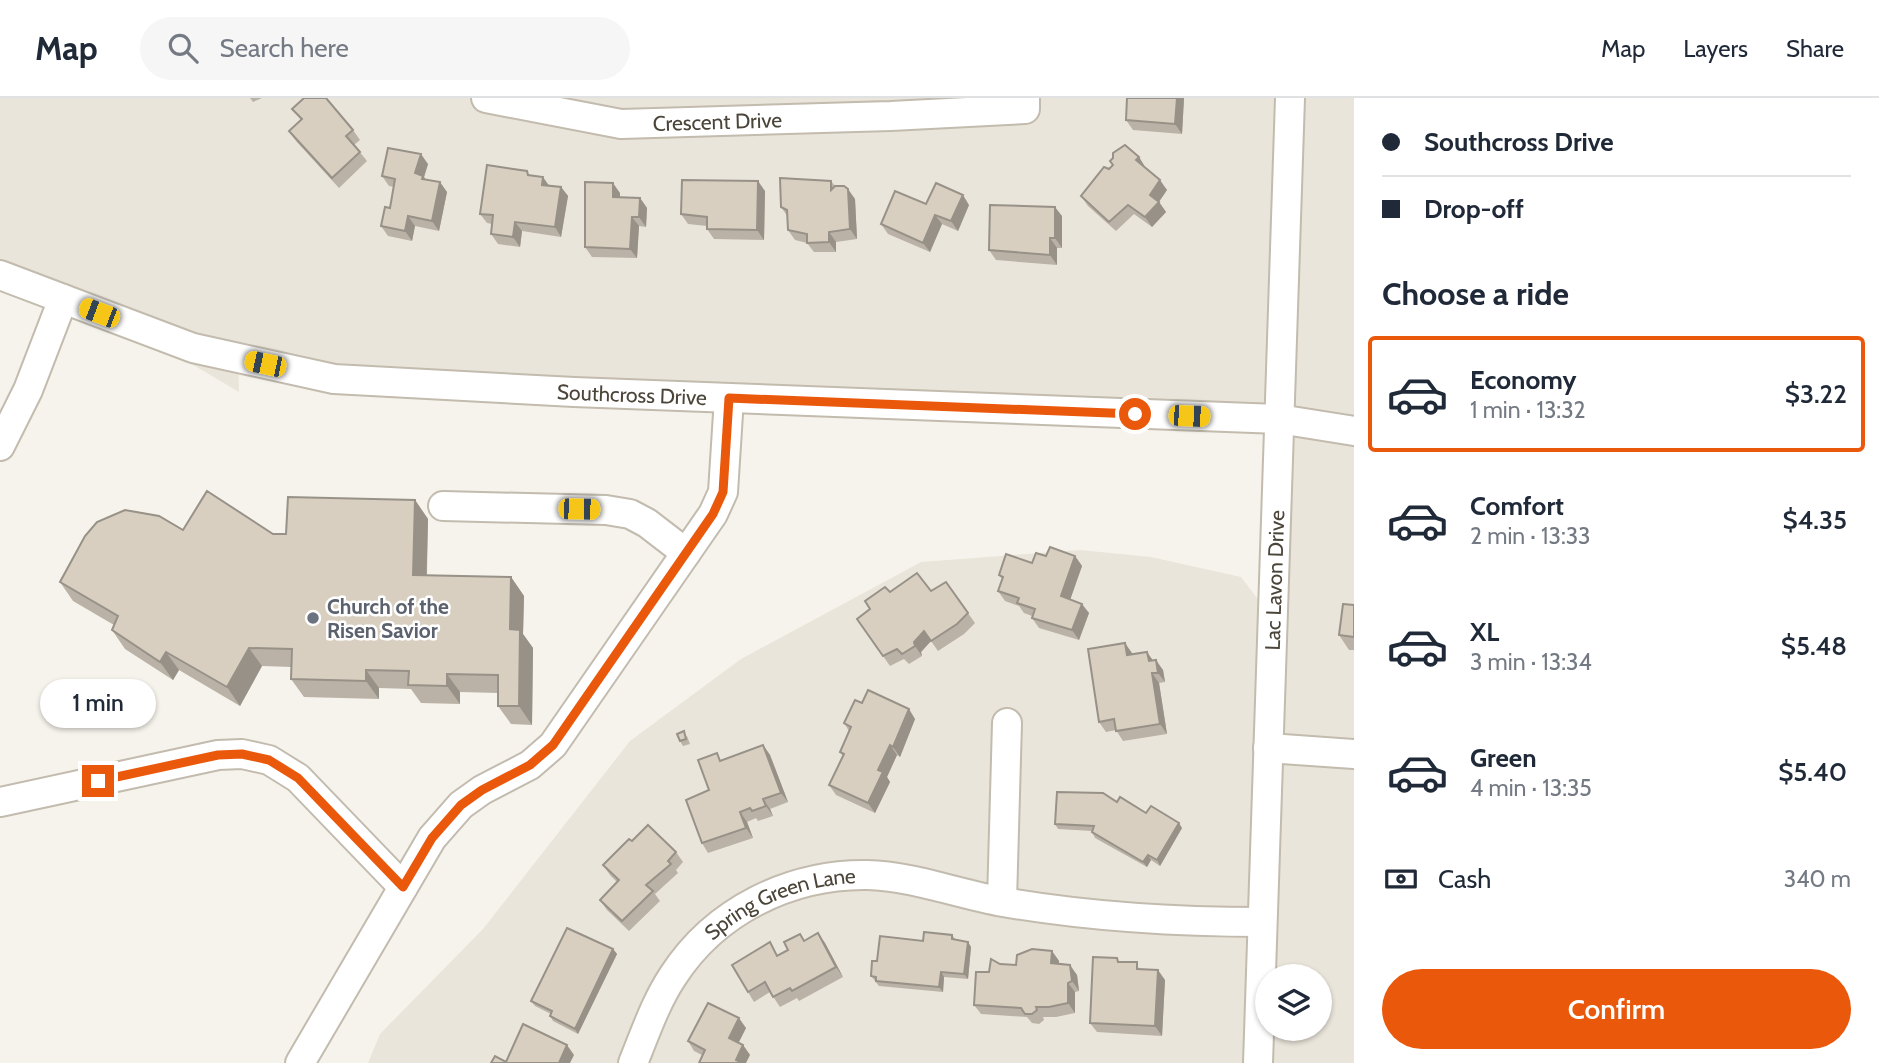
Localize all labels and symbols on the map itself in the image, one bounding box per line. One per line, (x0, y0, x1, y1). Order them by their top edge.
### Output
street label: Crescent Drive (652, 107, 783, 136)
car (76, 296, 123, 330)
car (243, 349, 288, 379)
street label: Southcross Drive (556, 379, 708, 410)
route start (1119, 398, 1151, 430)
car (1168, 405, 1211, 427)
car (558, 498, 601, 520)
street label: Lac Lavon Drive (1259, 509, 1289, 651)
place label: Church of the Risen Savior (327, 594, 449, 643)
marker: Church of the Risen Savior (305, 610, 321, 626)
callout: 1 min (40, 680, 156, 728)
route end (82, 765, 114, 797)
street label: Spring Green Lane (699, 863, 857, 945)

